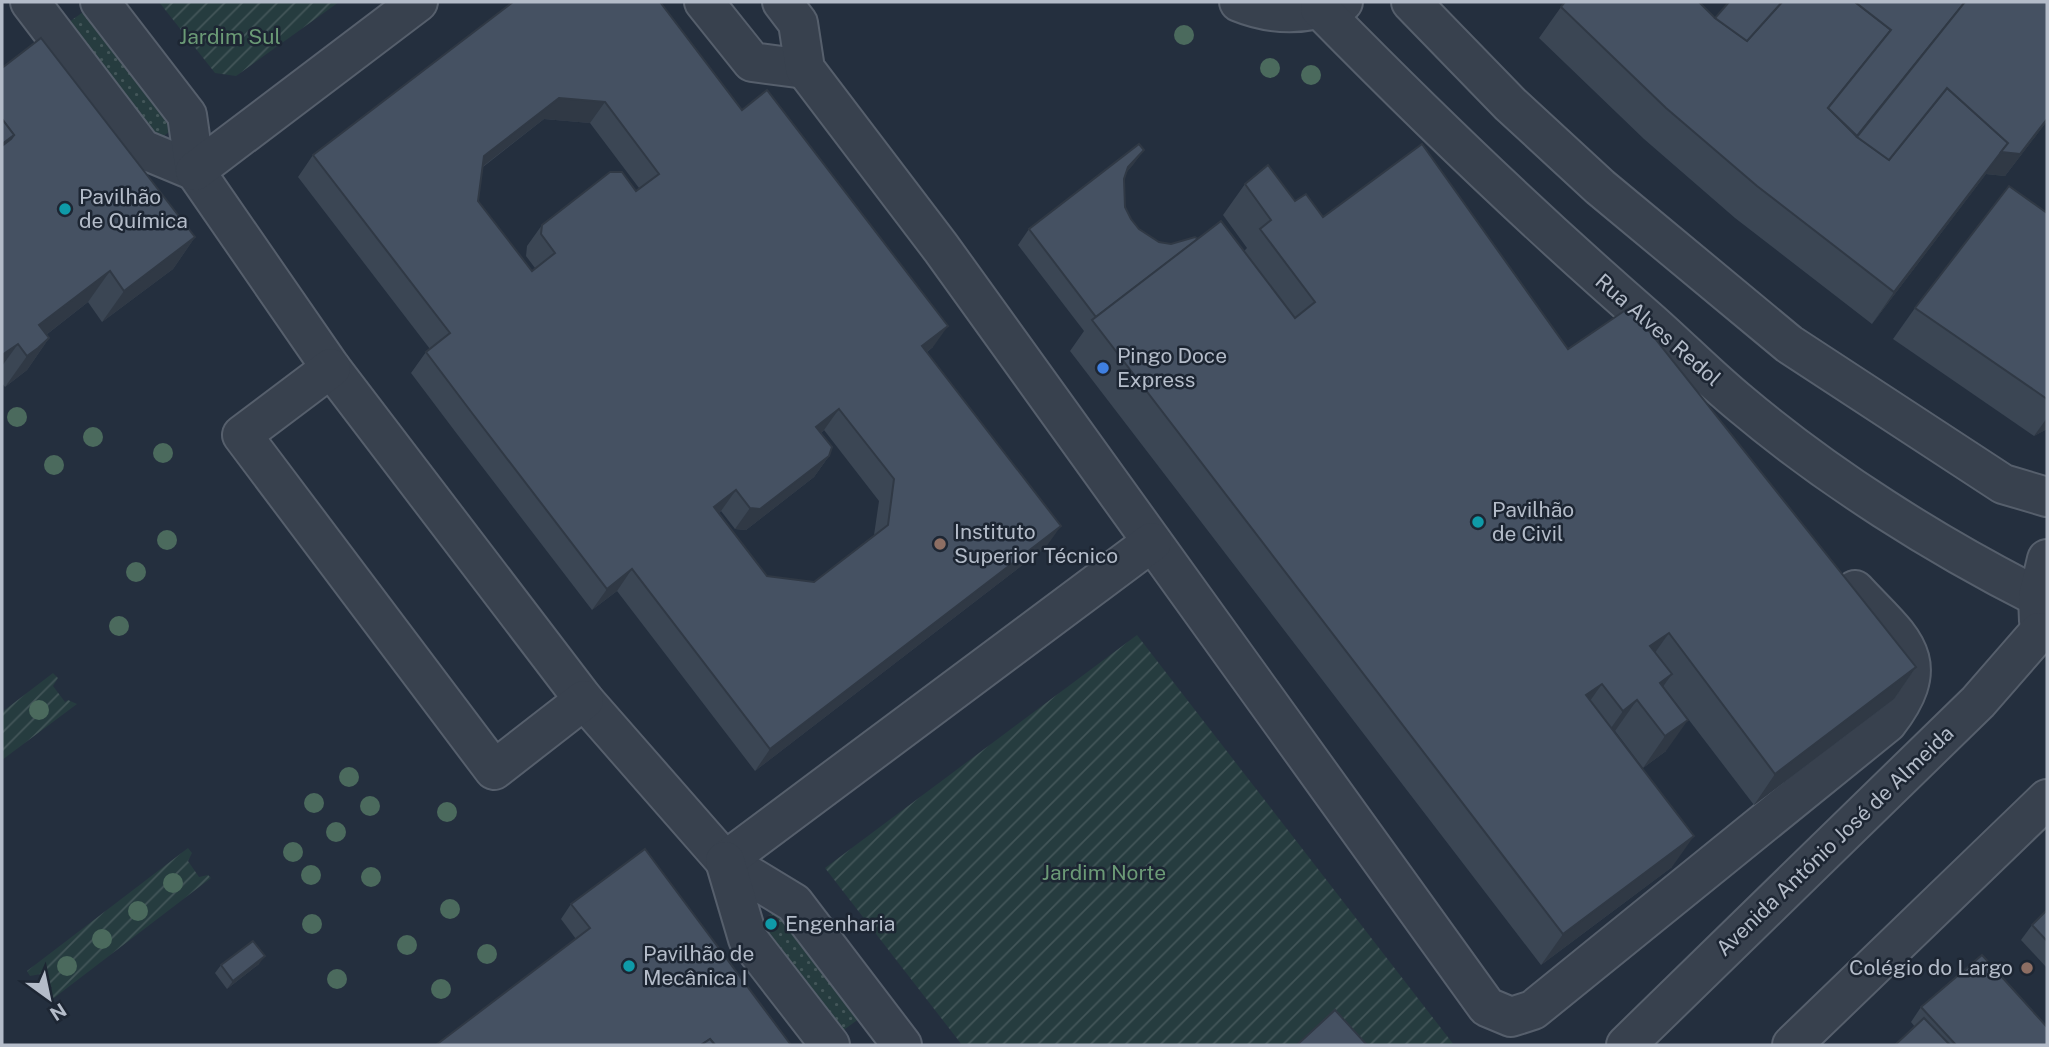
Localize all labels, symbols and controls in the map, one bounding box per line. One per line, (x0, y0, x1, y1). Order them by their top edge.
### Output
park label: Jardim Sul (179, 24, 281, 49)
place label: Pavilhão de Química (79, 184, 188, 233)
marker: Pavilhão de Química (57, 201, 73, 217)
street label: Rua Alves Redol (1590, 268, 1726, 391)
place label: Pingo Doce Express (1117, 343, 1227, 392)
marker: Pingo Doce Express (1095, 360, 1111, 376)
place label: Pavilhão de Civil (1492, 497, 1574, 546)
marker: Pavilhão de Civil (1470, 514, 1486, 530)
place label: Instituto Superior Técnico (954, 519, 1118, 568)
marker: Instituto Superior Técnico (932, 536, 948, 552)
street label: Avenida António José de Almeida (1711, 720, 1958, 961)
park label: Jardim Norte (1042, 860, 1166, 885)
place label: Engenharia (785, 911, 895, 936)
marker: Engenharia (763, 916, 779, 932)
place label: Pavilhão de Mecânica I (643, 941, 754, 990)
place label: Colégio do Largo (1849, 955, 2013, 980)
marker: Pavilhão de Mecânica I (621, 958, 637, 974)
marker: Colégio do Largo (2019, 960, 2035, 976)
north arrow (14, 963, 84, 1033)
text: N (46, 999, 70, 1026)

